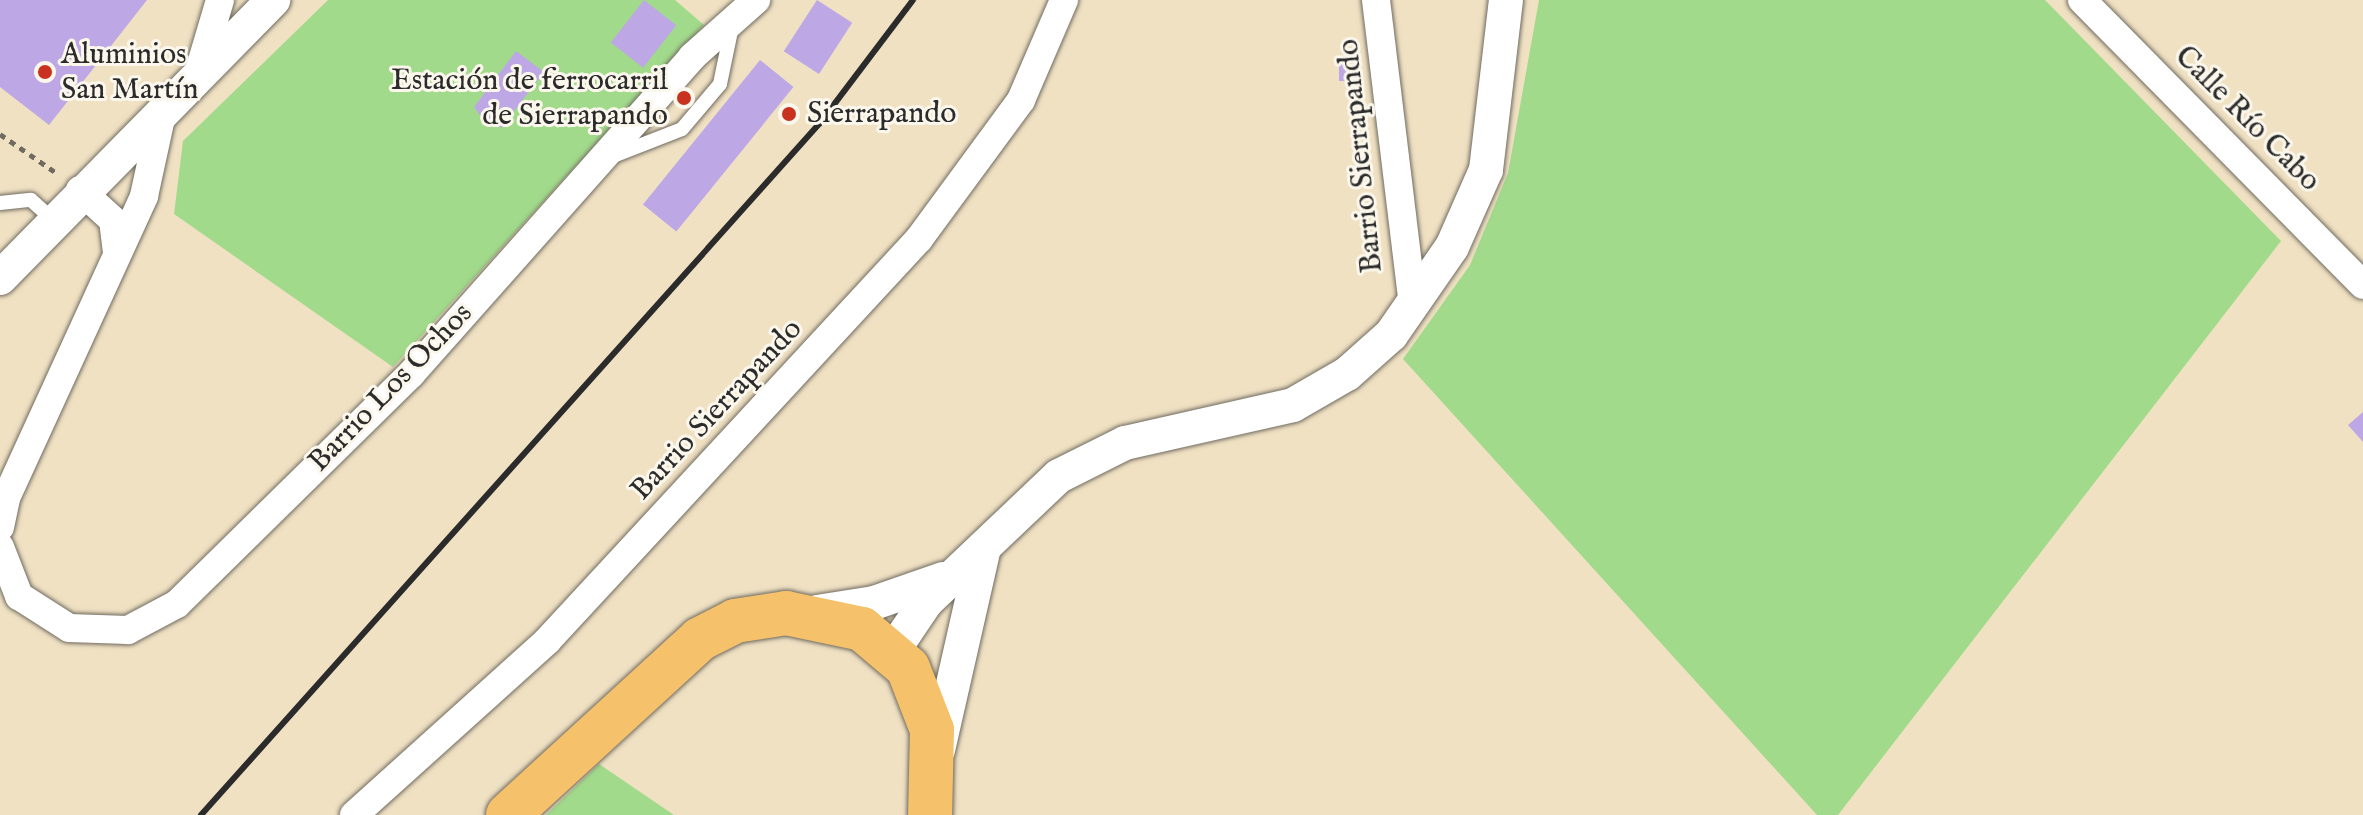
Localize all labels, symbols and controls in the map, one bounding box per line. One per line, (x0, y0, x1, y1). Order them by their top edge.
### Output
place label: Aluminios San Martín (61, 37, 198, 108)
street label: Barrio Sierrapando (1331, 37, 1391, 275)
street label: Calle Río Cabo (2167, 39, 2327, 199)
marker: Aluminios San Martín (36, 63, 54, 81)
place label: Estación de ferrocarril de Sierrapando (391, 63, 668, 134)
marker: Estación de ferrocarril de Sierrapando (675, 89, 693, 107)
place label: Sierrapando (807, 96, 956, 132)
marker: Sierrapando (778, 103, 800, 125)
street label: Barrio Los Ochos (301, 296, 481, 480)
street label: Barrio Sierrapando (624, 312, 810, 508)

